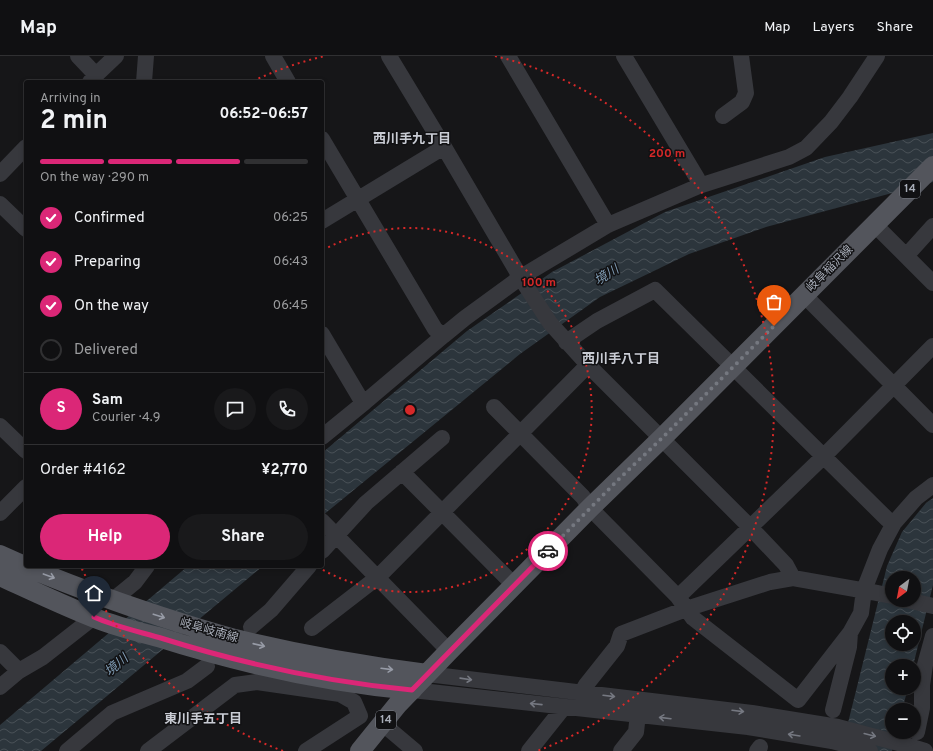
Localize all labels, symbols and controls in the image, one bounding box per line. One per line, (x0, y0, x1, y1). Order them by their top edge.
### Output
text: Map (20, 16, 57, 40)
text: Map (764, 19, 790, 36)
text: Layers (812, 19, 854, 36)
text: Share (876, 19, 913, 36)
text: Arriving in (40, 91, 101, 107)
text: 2 min (40, 105, 108, 138)
text: 06:52–06:57 (219, 105, 308, 124)
district label: 西川手九丁目 (373, 131, 451, 148)
text: 200 m (649, 146, 685, 162)
text: On the way · 290 m (40, 170, 149, 186)
road number: 14 (900, 180, 920, 198)
icon: check (40, 207, 62, 229)
text: Confirmed (74, 209, 145, 228)
text: 06:25 (273, 210, 308, 226)
street label: 岐阜稲沢線 (803, 242, 857, 296)
icon: check (40, 251, 62, 273)
text: Preparing (74, 253, 141, 272)
text: 06:43 (273, 254, 308, 270)
water label: 境川 (592, 261, 624, 290)
text: 100 m (522, 275, 556, 291)
pin (757, 285, 791, 326)
icon: bag (763, 291, 785, 313)
icon: check (40, 295, 62, 317)
text: On the way (74, 297, 149, 316)
text: 06:45 (273, 298, 308, 314)
text: Delivered (74, 341, 138, 360)
district label: 西川手八丁目 (582, 351, 660, 368)
button: chat (214, 388, 256, 430)
button: phone (266, 388, 308, 430)
text: Sam (92, 391, 123, 410)
text: S (56, 399, 66, 418)
centre of rings (403, 403, 417, 417)
text: Courier · 4.9 (92, 410, 160, 426)
text: Order #4162 (40, 461, 126, 480)
text: ¥2,770 (261, 461, 308, 480)
button: Help (40, 514, 170, 560)
button: Share (178, 514, 308, 560)
courier (528, 531, 568, 571)
icon: car (537, 540, 559, 562)
north arrow (885, 571, 921, 607)
map controls (885, 571, 921, 739)
one-way arrow (42, 573, 54, 581)
pin (77, 576, 111, 617)
icon: home (83, 582, 105, 604)
one-way arrow (152, 612, 164, 620)
street label: 岐阜岐南線 (178, 615, 240, 647)
button: locate (885, 615, 921, 651)
one-way arrow (252, 641, 265, 649)
water label: 境川 (102, 650, 134, 681)
button: + (885, 659, 921, 695)
one-way arrow (380, 665, 393, 672)
one-way arrow (459, 675, 472, 683)
one-way arrow (602, 692, 615, 699)
one-way arrow (530, 700, 543, 708)
button: − (885, 703, 921, 739)
one-way arrow (731, 707, 744, 715)
district label: 東川手五丁目 (164, 711, 242, 728)
road number: 14 (376, 711, 396, 729)
one-way arrow (659, 714, 672, 721)
one-way arrow (788, 731, 801, 739)
one-way arrow (863, 732, 876, 740)

